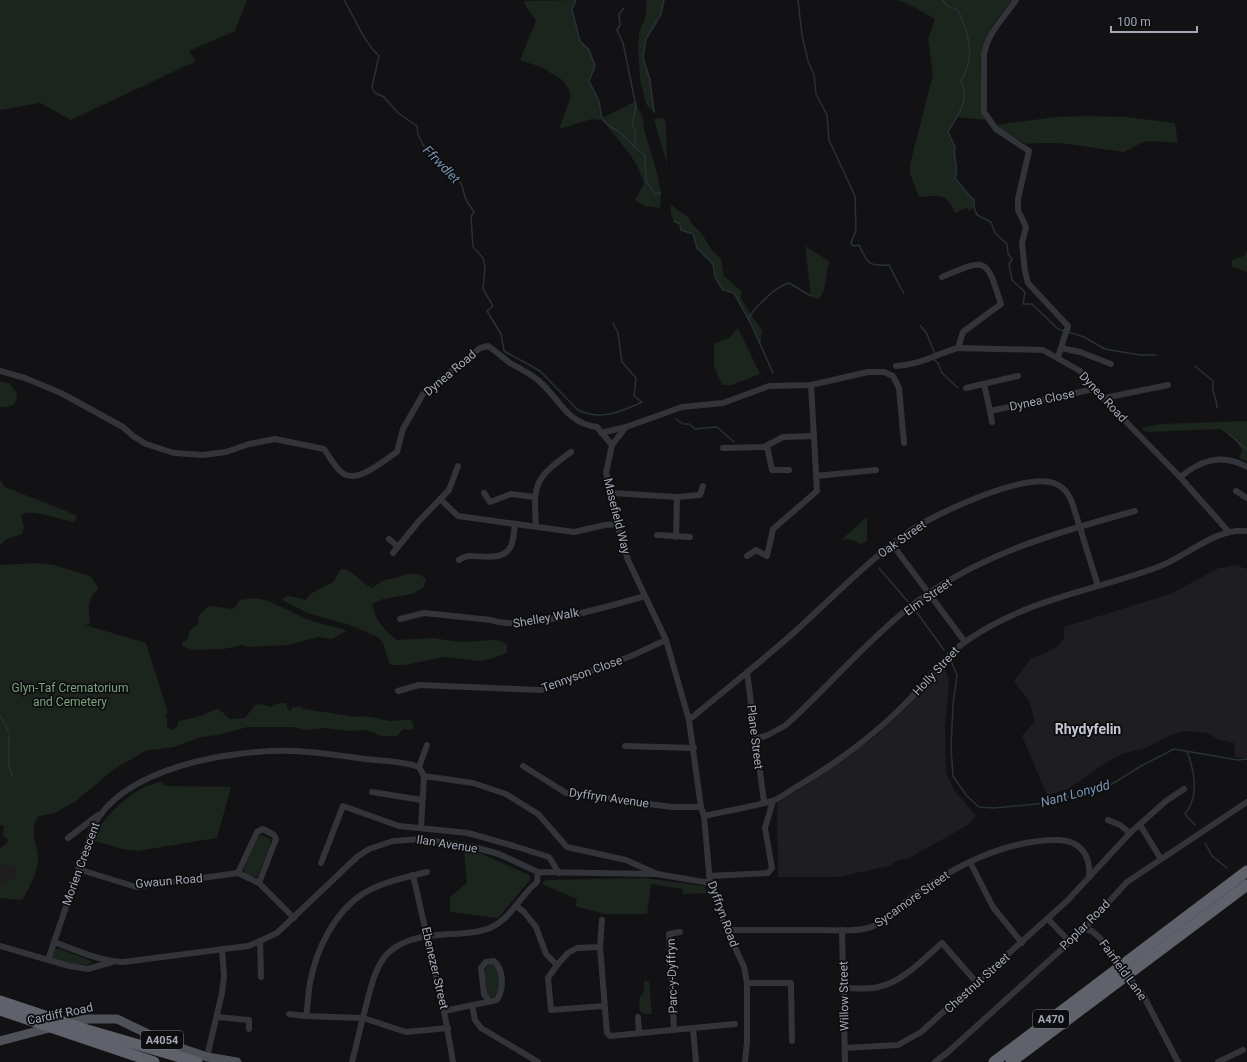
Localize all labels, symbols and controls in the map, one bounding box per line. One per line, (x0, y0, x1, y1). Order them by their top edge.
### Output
scale bar (1111, 8, 1197, 34)
text: 100 m (1117, 15, 1151, 29)
water label: Ffrwdlet (420, 143, 464, 187)
street label: Dynea Road (421, 347, 479, 399)
street label: Dynea Road (1076, 369, 1130, 425)
street label: Dynea Close (1008, 386, 1076, 414)
street label: Masefield Way (601, 477, 633, 556)
street label: Oak Street (875, 517, 929, 561)
street label: Elm Street (901, 575, 955, 618)
street label: Shelley Walk (512, 605, 581, 631)
street label: Holly Street (910, 644, 962, 698)
street label: Tennyson Close (540, 653, 624, 695)
park label: Glyn-Taf Crematorium and Cemetery (12, 681, 128, 709)
street label: Plane Street (744, 704, 766, 770)
district label: Rhydyfelin (1055, 721, 1121, 737)
water label: Nant Lonydd (1039, 777, 1112, 810)
street label: Dyffryn Avenue (568, 785, 650, 811)
street label: Morien Crescent (59, 820, 103, 908)
street label: Ilan Avenue (416, 832, 478, 856)
street label: Sycamore Street (872, 868, 952, 930)
street label: Gwaun Road (135, 871, 203, 891)
street label: Dyffryn Road (705, 879, 741, 949)
street label: Poplar Road (1057, 897, 1113, 953)
street label: Ebenezer Street (419, 926, 451, 1010)
street label: Fairfield Lane (1096, 937, 1150, 1003)
street label: Parc-y-Dyffryn (664, 938, 680, 1014)
street label: Chestnut Street (942, 950, 1012, 1016)
street label: Willow Street (836, 961, 852, 1031)
street label: Cardiff Road (26, 1000, 94, 1028)
road number: A470 (1033, 1010, 1069, 1028)
road number: A4054 (141, 1031, 183, 1049)

